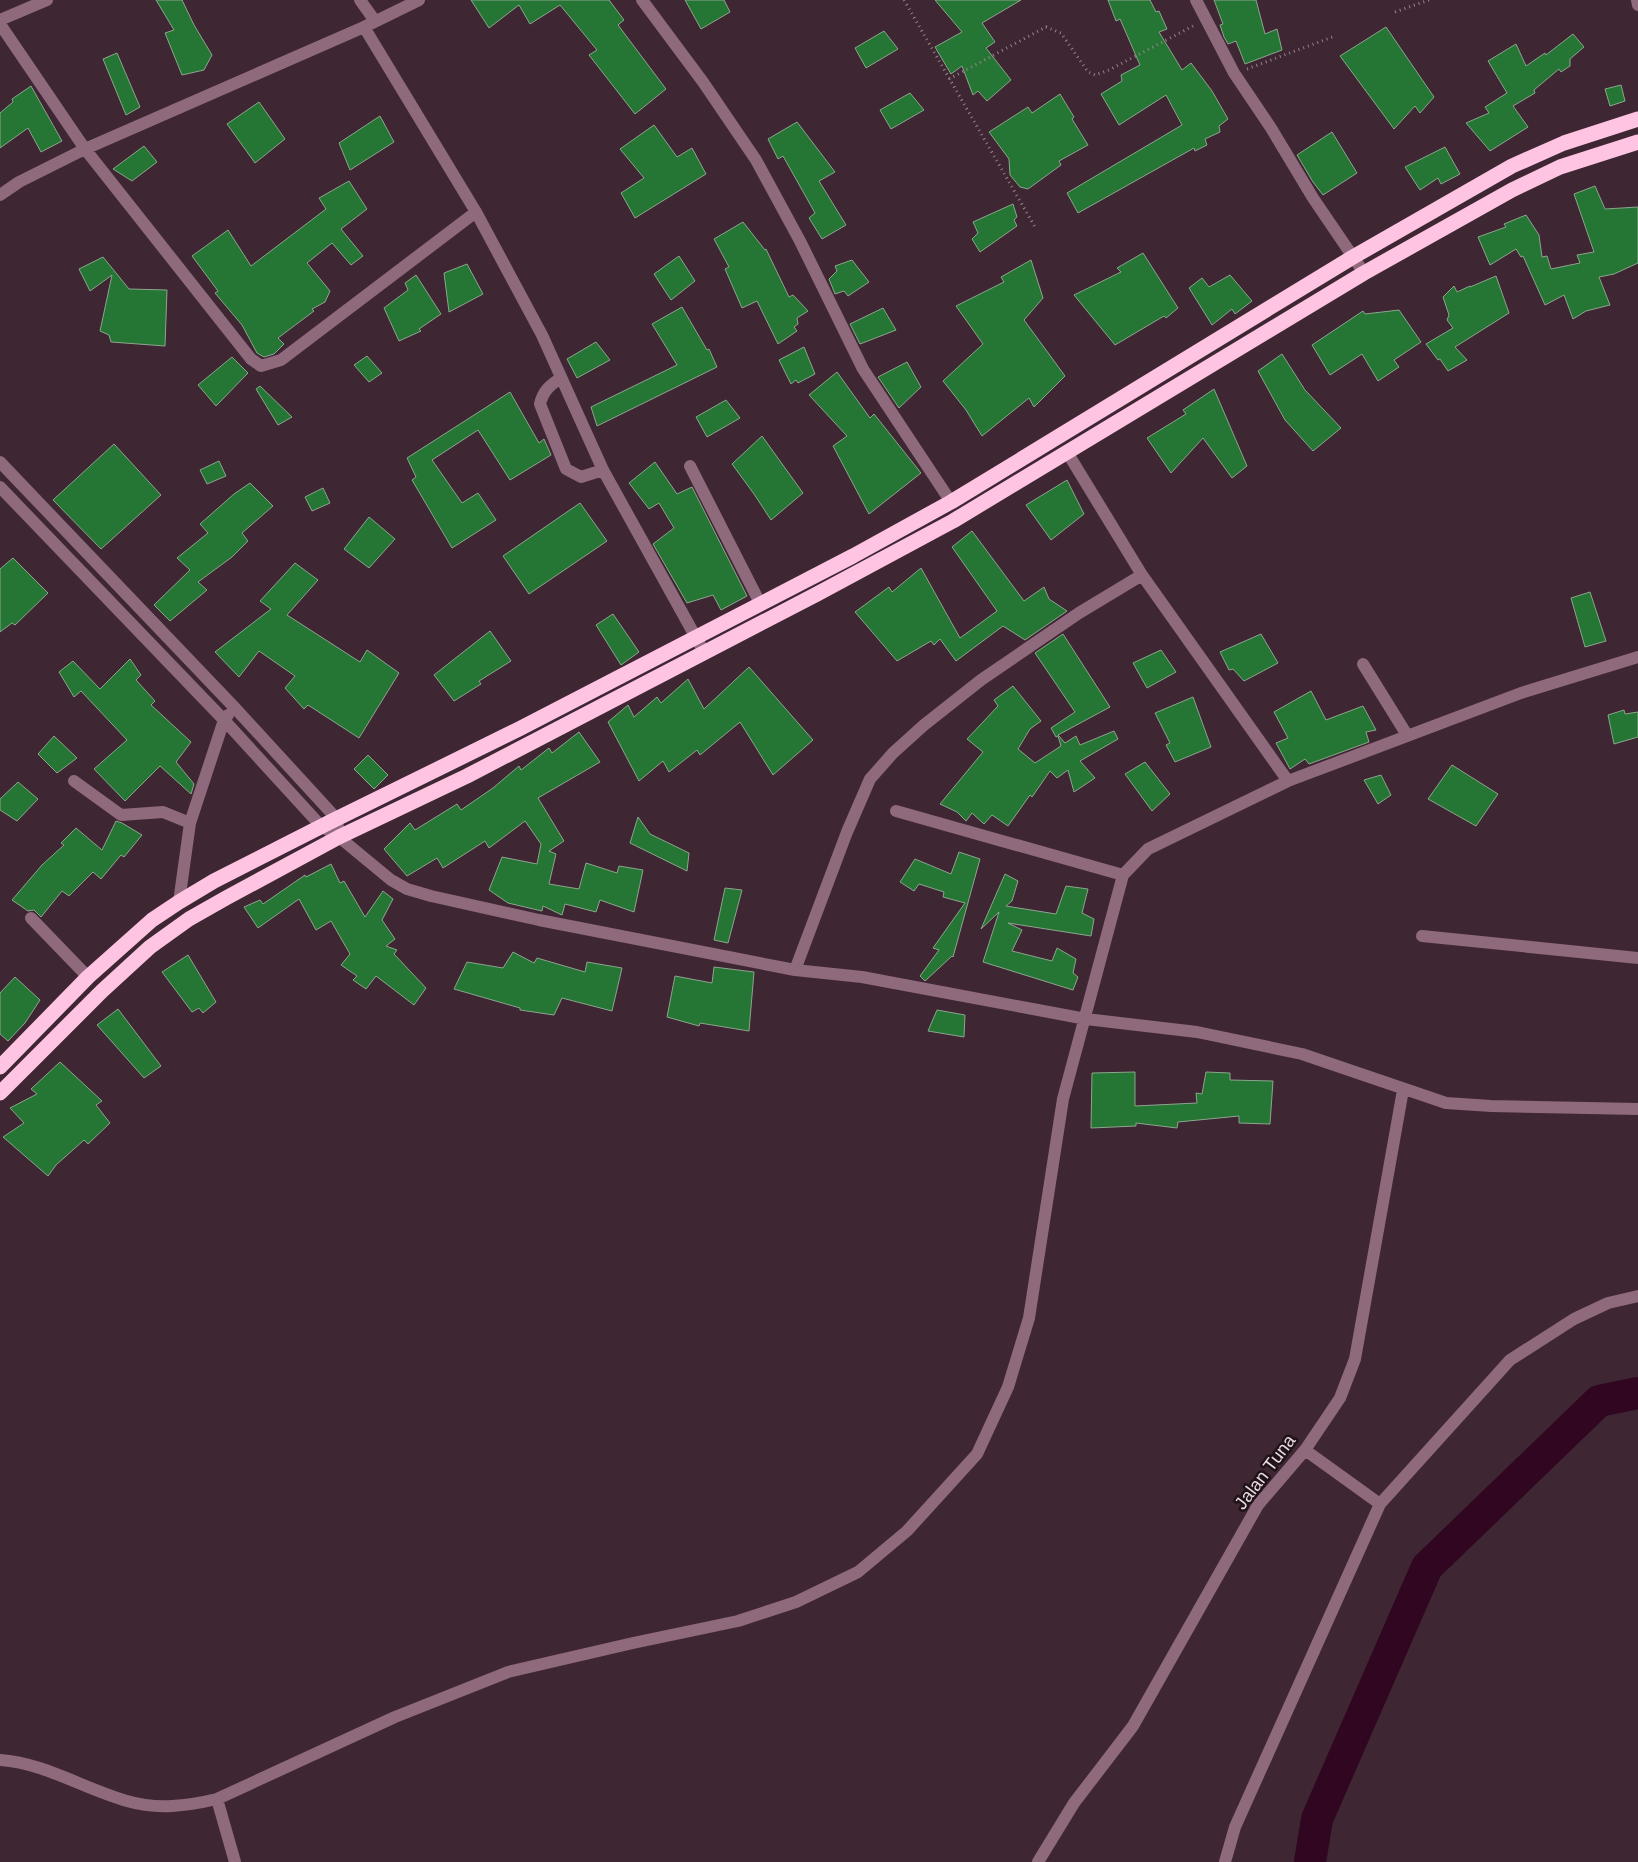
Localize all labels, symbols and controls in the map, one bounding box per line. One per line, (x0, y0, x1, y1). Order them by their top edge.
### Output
street label: Jalan Tuna (1231, 1430, 1300, 1513)

